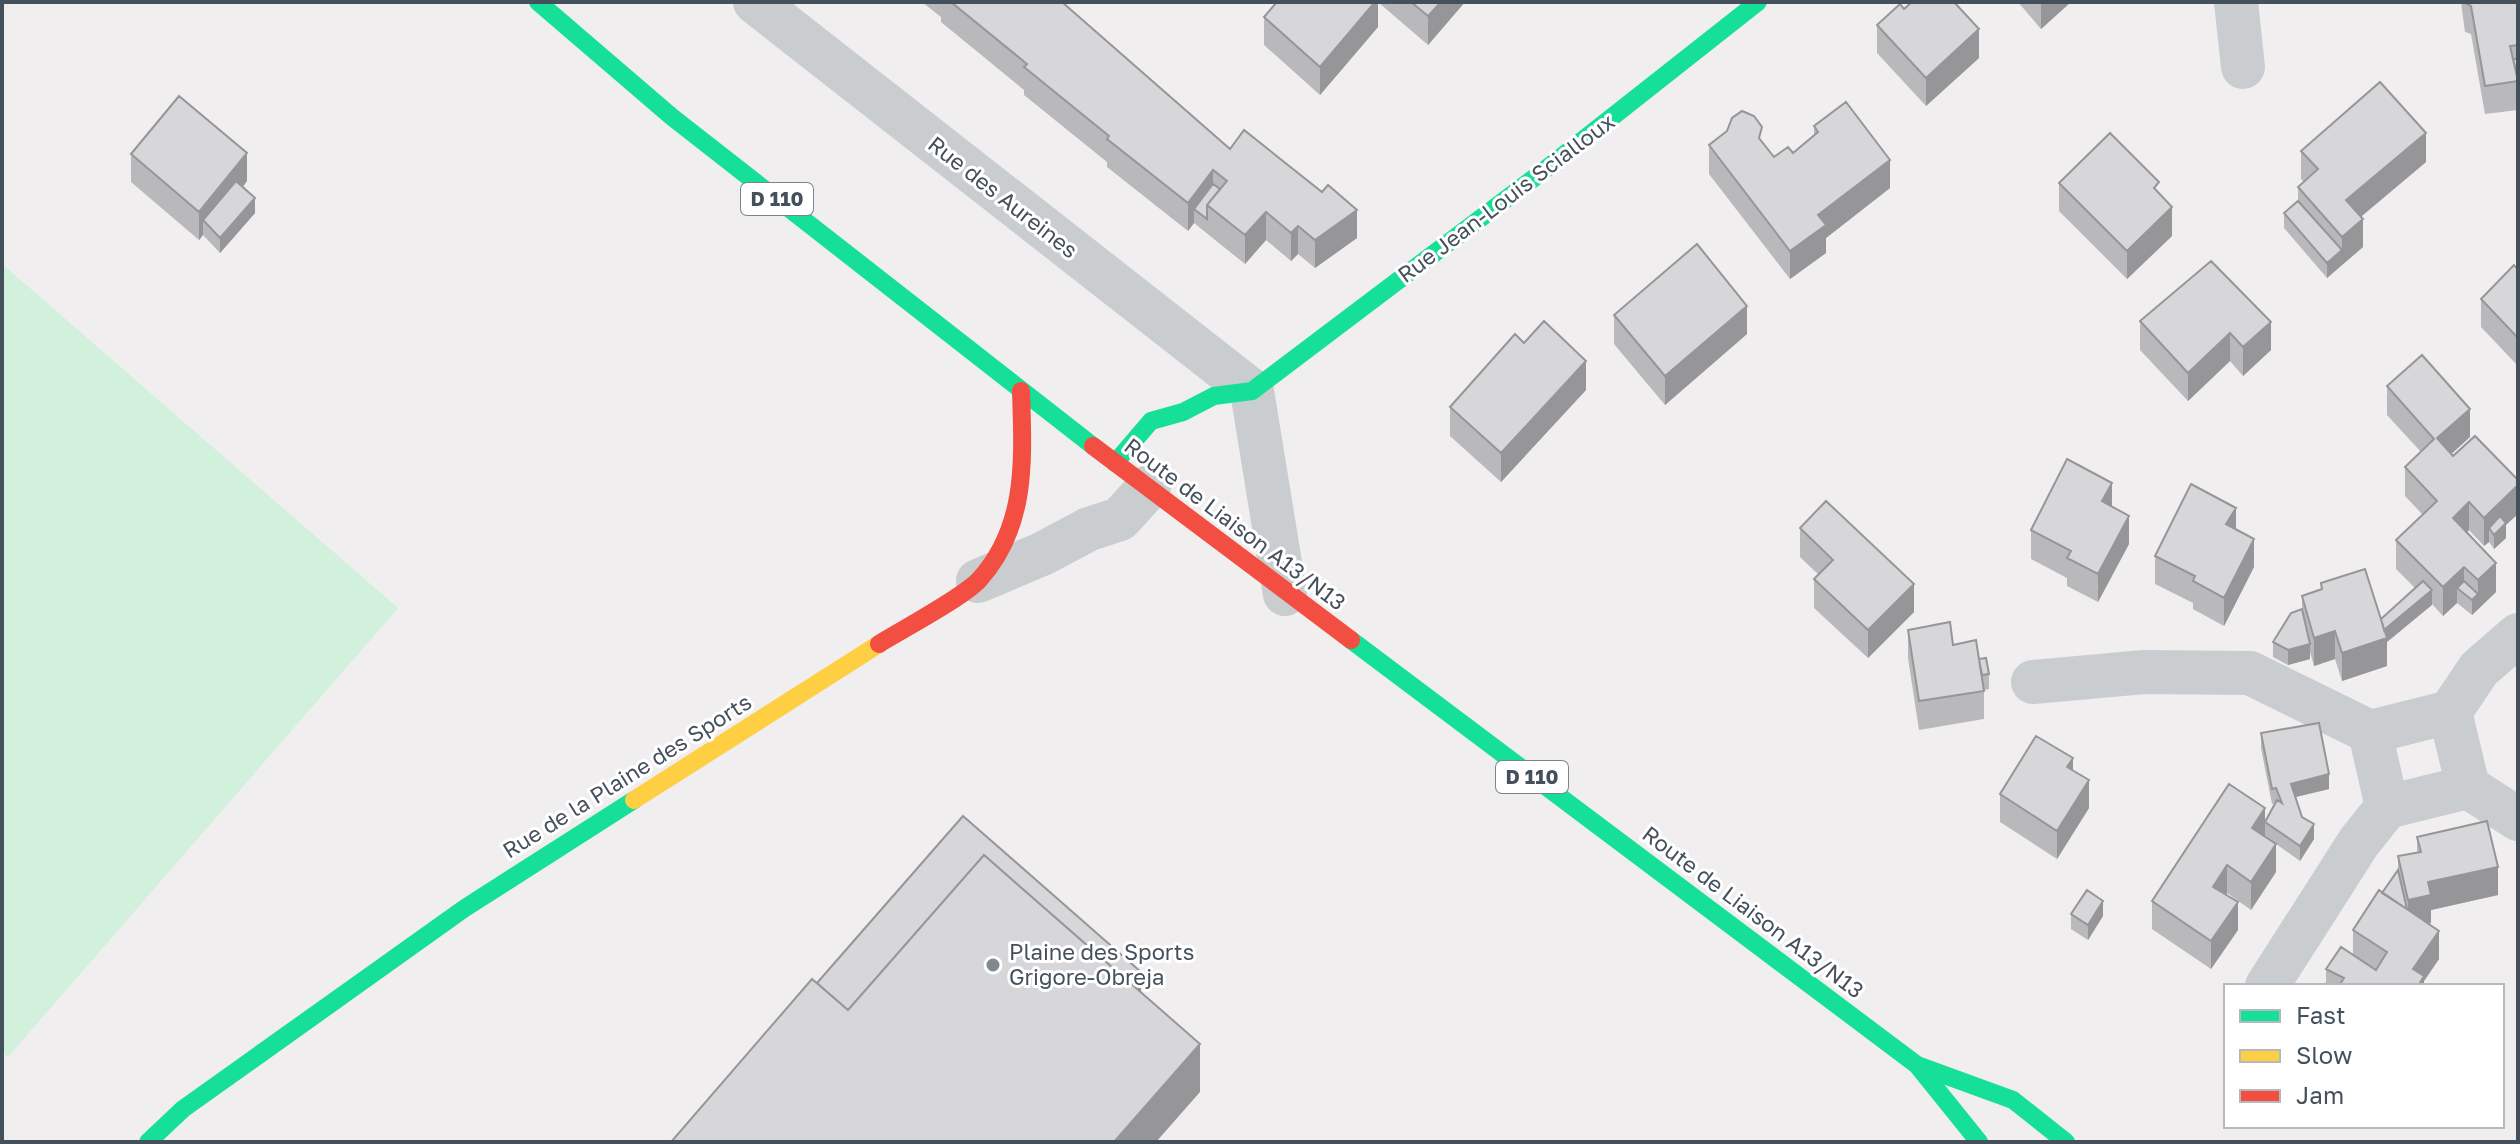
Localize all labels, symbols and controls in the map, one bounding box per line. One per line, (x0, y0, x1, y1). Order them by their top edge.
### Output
street label: Rue Jean-Louis Scialloux (1392, 107, 1619, 288)
street label: Rue des Aureines (923, 130, 1083, 263)
road number: D 110 (741, 183, 813, 215)
street label: Route de Liaison A13/N13 (1119, 432, 1351, 616)
street label: Rue de la Plaine des Sports (497, 688, 756, 863)
road number: D 110 (1496, 761, 1568, 793)
street label: Route de Liaison A13/N13 (1637, 820, 1869, 1004)
place label: Plaine des Sports Grigore-Obreja (1009, 938, 1194, 990)
marker: Plaine des Sports Grigore-Obreja (984, 956, 1002, 974)
legend (2224, 984, 2504, 1128)
text: Fast (2296, 1000, 2346, 1029)
text: Slow (2296, 1040, 2352, 1069)
text: Jam (2296, 1080, 2344, 1109)

